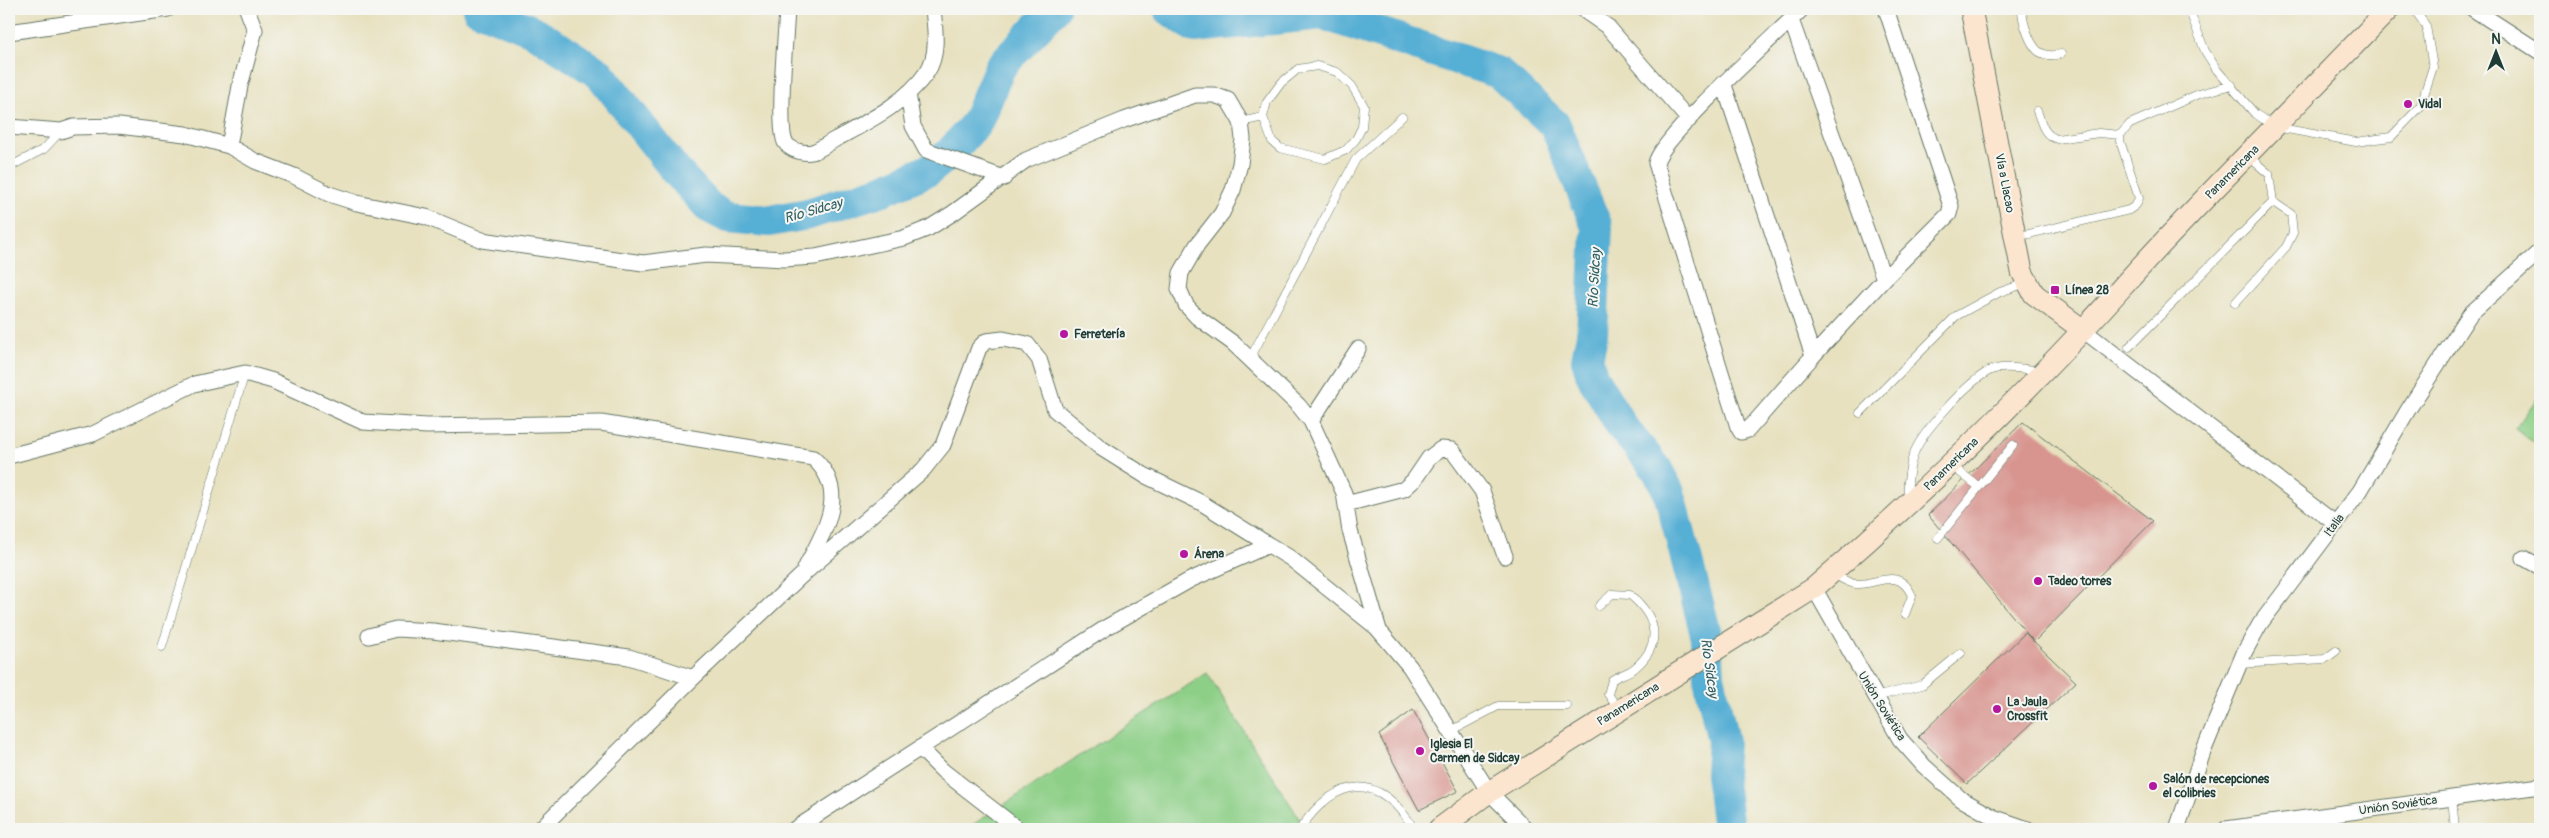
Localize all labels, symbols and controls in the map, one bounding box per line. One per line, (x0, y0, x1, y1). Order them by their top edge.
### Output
north arrow (2472, 28, 2522, 78)
text: N (2491, 31, 2501, 48)
place label: Vidal (2418, 97, 2442, 112)
marker: Vidal (2402, 98, 2414, 110)
street label: Panamericana (2202, 142, 2263, 203)
street label: Vía a Llacao (1991, 152, 2018, 215)
water label: Río Sidcay (782, 194, 846, 227)
water label: Río Sidcay (1584, 246, 1605, 308)
place label: Línea 28 (2065, 283, 2109, 298)
marker: Línea 28 (2049, 284, 2061, 296)
place label: Ferretería (1074, 327, 1125, 342)
marker: Ferretería (1058, 328, 1070, 340)
street label: Panamericana (1921, 434, 1982, 494)
street label: Italia (2321, 511, 2348, 540)
place label: Árena (1194, 546, 1225, 562)
marker: Árena (1178, 548, 1190, 560)
place label: Tadeo torres (2047, 574, 2112, 589)
marker: Tadeo torres (2032, 575, 2044, 587)
water label: Río Sidcay (1697, 637, 1722, 701)
street label: Unión Soviética (1854, 669, 1909, 744)
street label: Panamericana (1594, 679, 1662, 729)
place label: La Jaula Crossfit (2007, 695, 2049, 724)
marker: La Jaula Crossfit (1991, 703, 2003, 715)
place label: Iglesia El Carmen de Sidcay (1430, 737, 1520, 766)
marker: Iglesia El Carmen de Sidcay (1414, 745, 1426, 757)
place label: Salón de recepciones el colibries (2162, 772, 2270, 801)
marker: Salón de recepciones el colibries (2147, 780, 2159, 792)
street label: Unión Soviética (2358, 793, 2439, 818)

